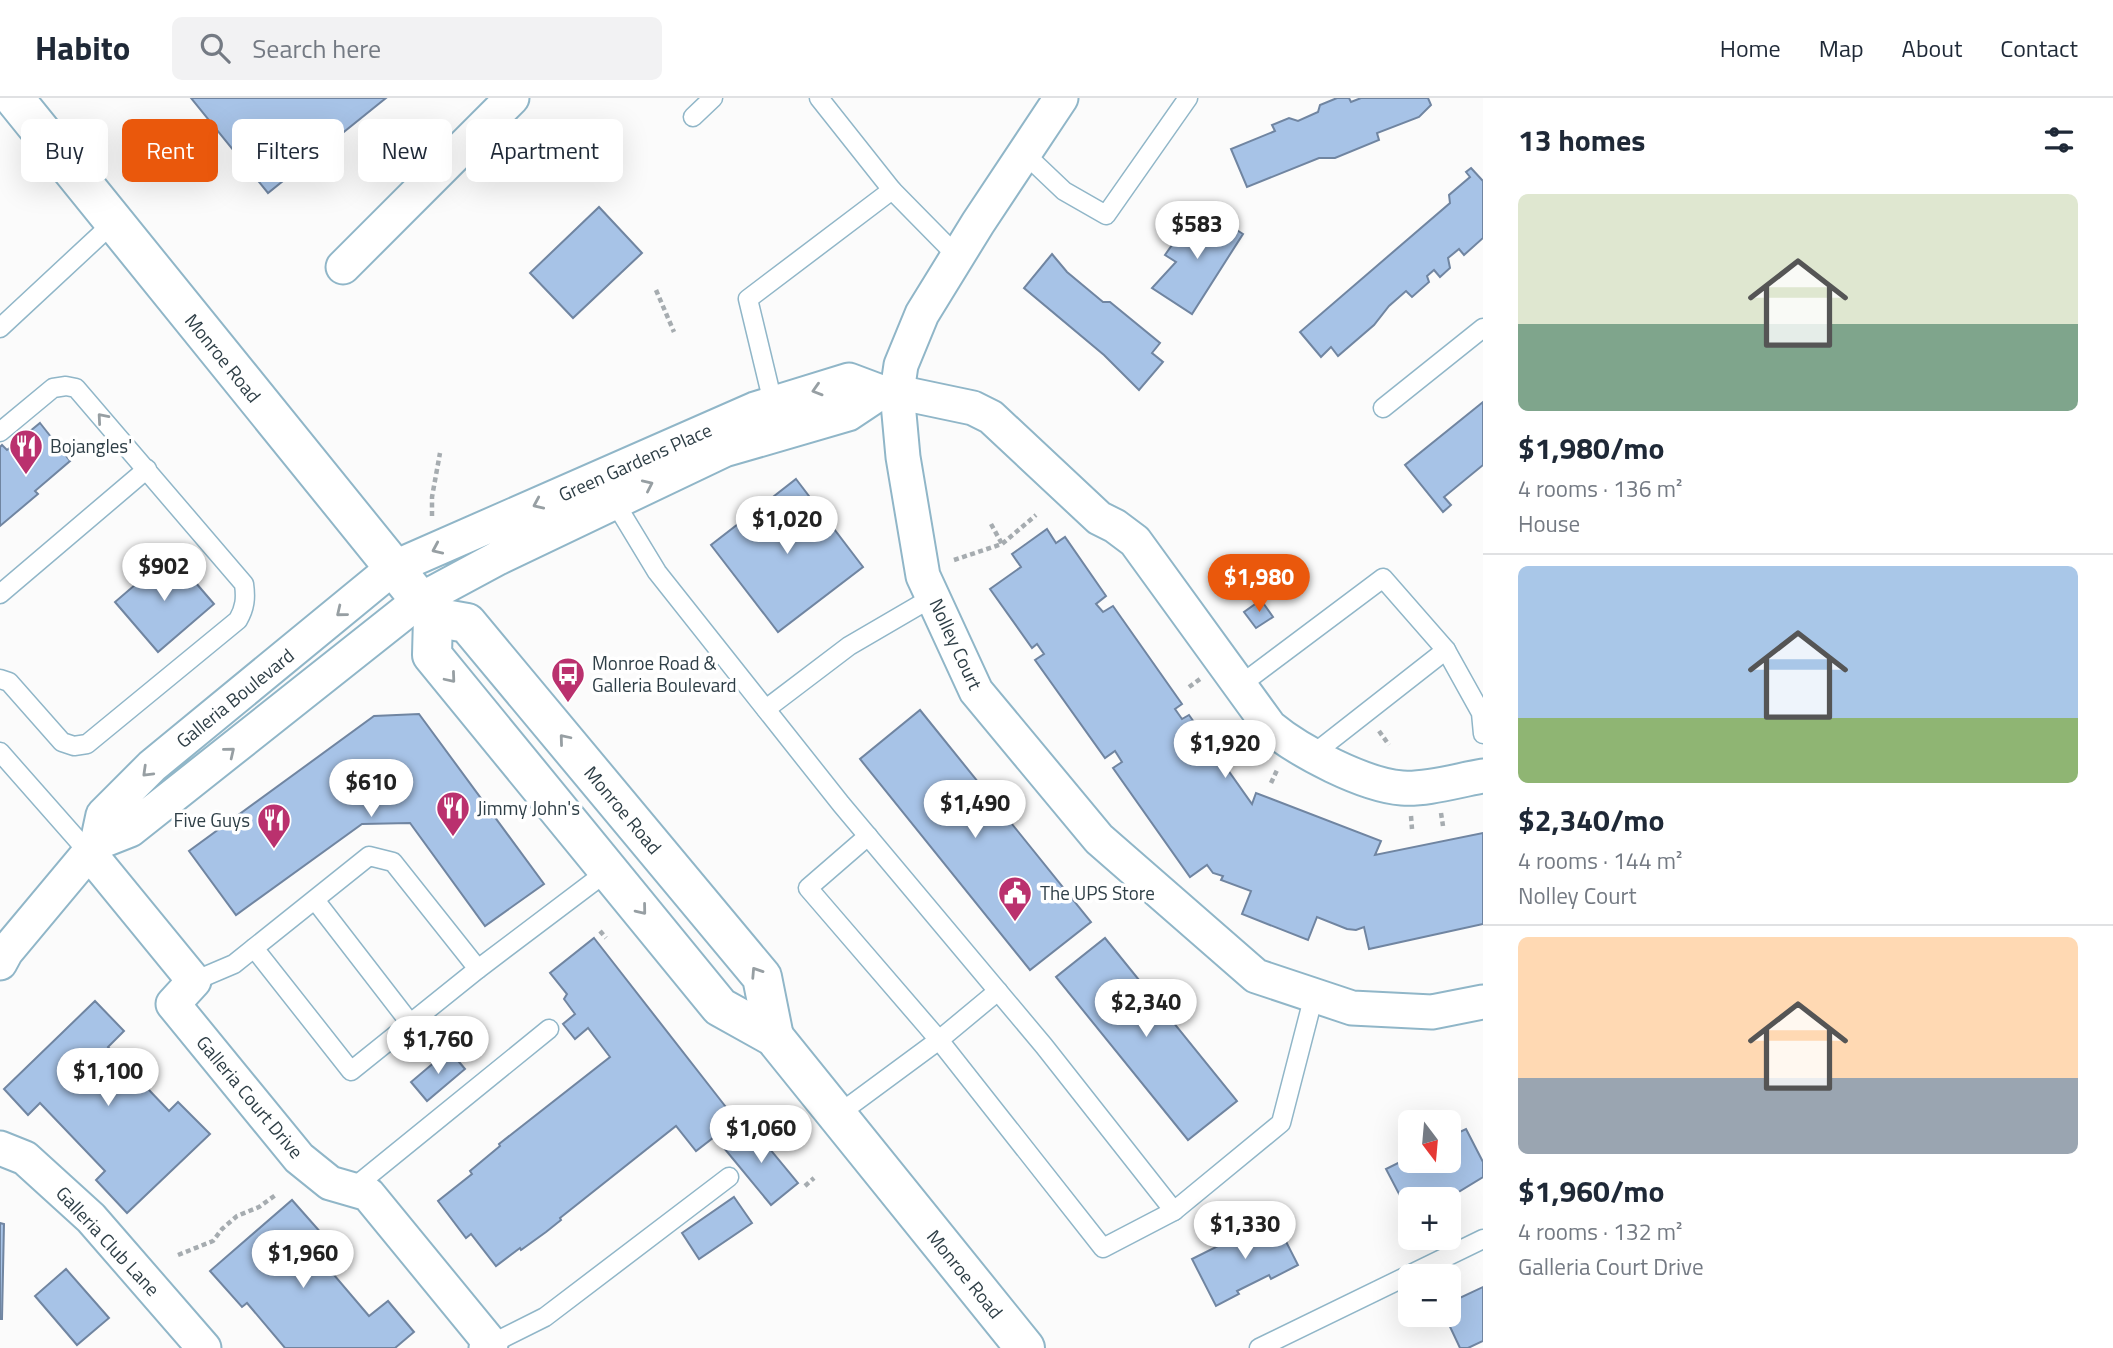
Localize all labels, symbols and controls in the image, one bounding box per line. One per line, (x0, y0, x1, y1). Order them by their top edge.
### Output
search box (172, 17, 662, 80)
text: Habito (35, 23, 130, 73)
icon: search (196, 29, 234, 67)
text: Search here (252, 29, 381, 68)
text: Home (1720, 30, 1781, 66)
text: Map (1819, 30, 1864, 66)
text: About (1902, 30, 1962, 66)
text: Contact (2000, 30, 2078, 66)
text: 13 homes (1518, 117, 1645, 163)
chip: Buy (21, 119, 108, 182)
chip: Rent (122, 119, 218, 182)
chip: Filters (232, 119, 344, 182)
chip: New (358, 119, 452, 182)
chip: Apartment (466, 119, 623, 182)
icon: filters (2040, 121, 2078, 159)
pin: $583 (1156, 202, 1238, 261)
text: $583 (1171, 206, 1223, 241)
icon: home (1735, 240, 1861, 366)
street label: Monroe Road (178, 307, 268, 409)
one-way arrow (811, 381, 823, 396)
one-way arrow (98, 413, 110, 426)
street label: Green Gardens Place (554, 415, 716, 508)
text: $1,980/mo (1518, 425, 1664, 471)
restaurant icon: Bojangles' (7, 427, 45, 476)
place label: Bojangles' (50, 431, 132, 460)
text: 4 rooms · 136 m² (1518, 471, 1682, 506)
one-way arrow (640, 480, 653, 494)
one-way arrow (533, 496, 546, 510)
pin: $1,020 (730, 496, 844, 556)
text: $1,020 (752, 501, 822, 536)
text: House (1518, 506, 1580, 541)
one-way arrow (432, 541, 444, 555)
pin: $902 (123, 544, 205, 603)
text: $902 (138, 548, 190, 583)
pin: $1,980 (1202, 554, 1316, 614)
text: $1,980 (1224, 559, 1294, 594)
street label: Nolley Court (923, 593, 990, 695)
one-way arrow (336, 603, 348, 616)
icon: home (1735, 612, 1861, 738)
street label: Galleria Boulevard (169, 641, 300, 754)
place label: Monroe Road & Galleria Boulevard (592, 648, 737, 699)
bus stop icon: Monroe Road & Galleria Boulevard (549, 655, 587, 704)
one-way arrow (442, 670, 455, 682)
pin: $1,920 (1168, 720, 1282, 780)
text: $1,920 (1190, 725, 1260, 760)
one-way arrow (560, 735, 572, 748)
one-way arrow (222, 748, 234, 761)
street label: Monroe Road (578, 759, 669, 860)
pin: $610 (330, 760, 412, 819)
one-way arrow (142, 764, 155, 777)
text: $610 (345, 764, 397, 799)
pin: $1,490 (918, 780, 1032, 840)
text: $1,490 (940, 785, 1010, 820)
restaurant icon: Jimmy John's (434, 789, 472, 838)
place label: Jimmy John's (477, 793, 580, 822)
text: $2,340/mo (1518, 797, 1664, 843)
restaurant icon: Five Guys (255, 801, 293, 850)
place label: Five Guys (173, 805, 250, 834)
text: 4 rooms · 144 m² (1518, 843, 1682, 878)
public building icon: The UPS Store (996, 874, 1034, 923)
place label: The UPS Store (1040, 878, 1155, 907)
text: Nolley Court (1518, 878, 1636, 913)
one-way arrow (633, 903, 646, 915)
one-way arrow (752, 967, 764, 980)
pin: $2,340 (1089, 979, 1203, 1039)
icon: home (1735, 983, 1861, 1109)
text: $2,340 (1111, 984, 1181, 1019)
pin: $1,760 (381, 1016, 495, 1076)
text: $1,760 (403, 1021, 473, 1056)
street label: Galleria Court Drive (190, 1029, 311, 1165)
pin: $1,100 (51, 1048, 165, 1108)
text: $1,100 (73, 1053, 143, 1088)
pin: $1,060 (704, 1105, 818, 1165)
text: $1,060 (726, 1110, 796, 1145)
north arrow (1398, 1110, 1461, 1172)
map controls (1398, 1110, 1461, 1327)
text: $1,960/mo (1518, 1168, 1664, 1214)
street label: Galleria Club Lane (50, 1179, 167, 1302)
button: + (1398, 1187, 1461, 1250)
pin: $1,330 (1188, 1202, 1302, 1261)
text: $1,330 (1210, 1206, 1280, 1241)
text: 4 rooms · 132 m² (1518, 1214, 1682, 1249)
street label: Monroe Road (920, 1223, 1010, 1325)
pin: $1,960 (246, 1230, 360, 1290)
text: $1,960 (268, 1235, 338, 1270)
text: Galleria Court Drive (1518, 1249, 1704, 1284)
button: − (1398, 1264, 1461, 1327)

